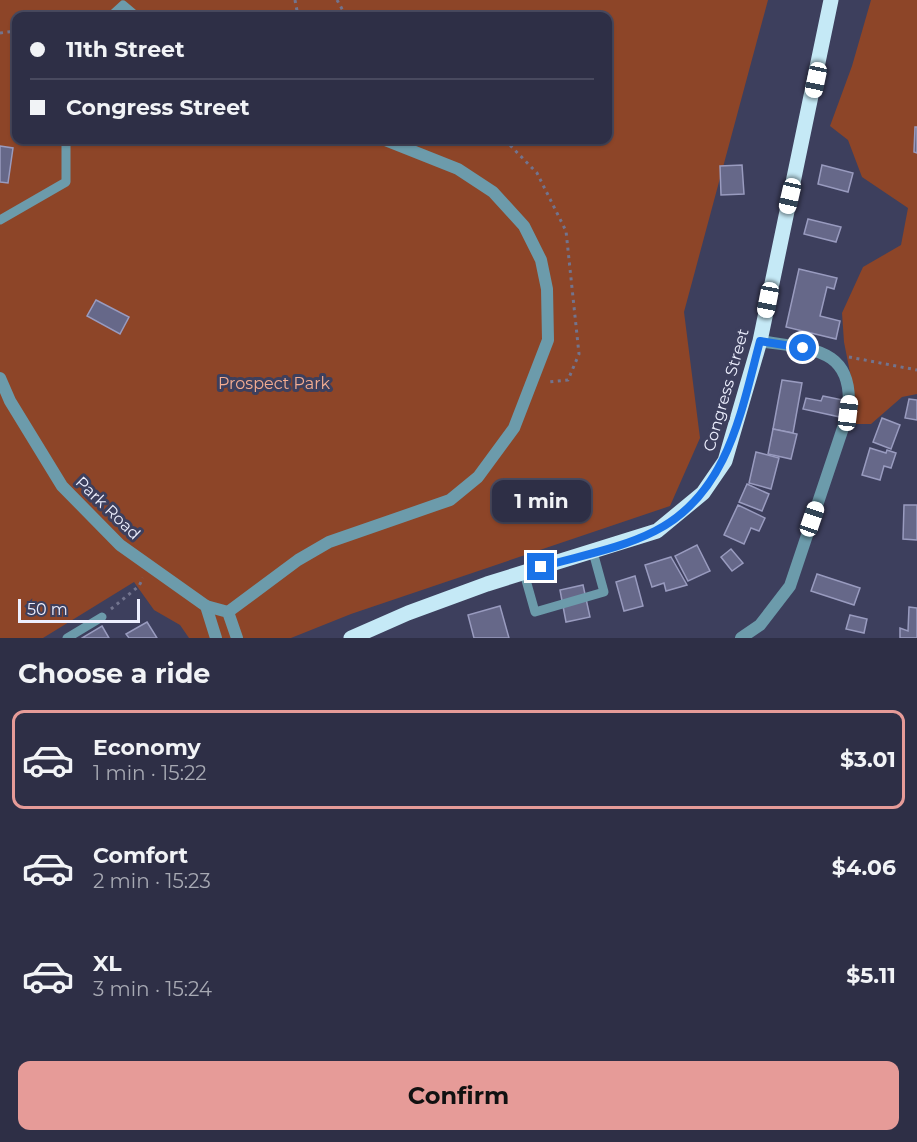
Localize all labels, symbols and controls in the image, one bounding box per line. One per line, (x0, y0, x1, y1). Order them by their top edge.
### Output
text: 11th Street (66, 36, 184, 63)
car (803, 61, 829, 99)
text: Congress Street (66, 94, 250, 121)
car (777, 176, 803, 216)
car (756, 281, 780, 319)
street label: Congress Street (699, 326, 753, 454)
route start (789, 334, 816, 361)
park label: Prospect Park (218, 374, 330, 393)
car (837, 394, 859, 432)
street label: Park Road (72, 472, 144, 544)
callout: 1 min (492, 480, 590, 522)
text: 1 min (514, 489, 569, 513)
car (798, 499, 826, 539)
route end (527, 553, 554, 580)
scale bar (18, 596, 140, 624)
text: 50 m (27, 600, 68, 619)
text: Choose a ride (18, 657, 210, 690)
icon: car (21, 733, 75, 787)
text: Economy (93, 734, 201, 761)
text: $3.01 (840, 746, 896, 773)
text: 1 min · 15:22 (93, 761, 207, 785)
icon: car (21, 841, 75, 895)
text: Comfort (93, 842, 188, 869)
text: $4.06 (832, 854, 896, 881)
text: 2 min · 15:23 (93, 869, 211, 893)
icon: car (21, 949, 75, 1003)
text: XL (93, 950, 122, 977)
text: $5.11 (846, 962, 896, 989)
text: 3 min · 15:24 (93, 977, 212, 1001)
button: Confirm (18, 1061, 899, 1130)

